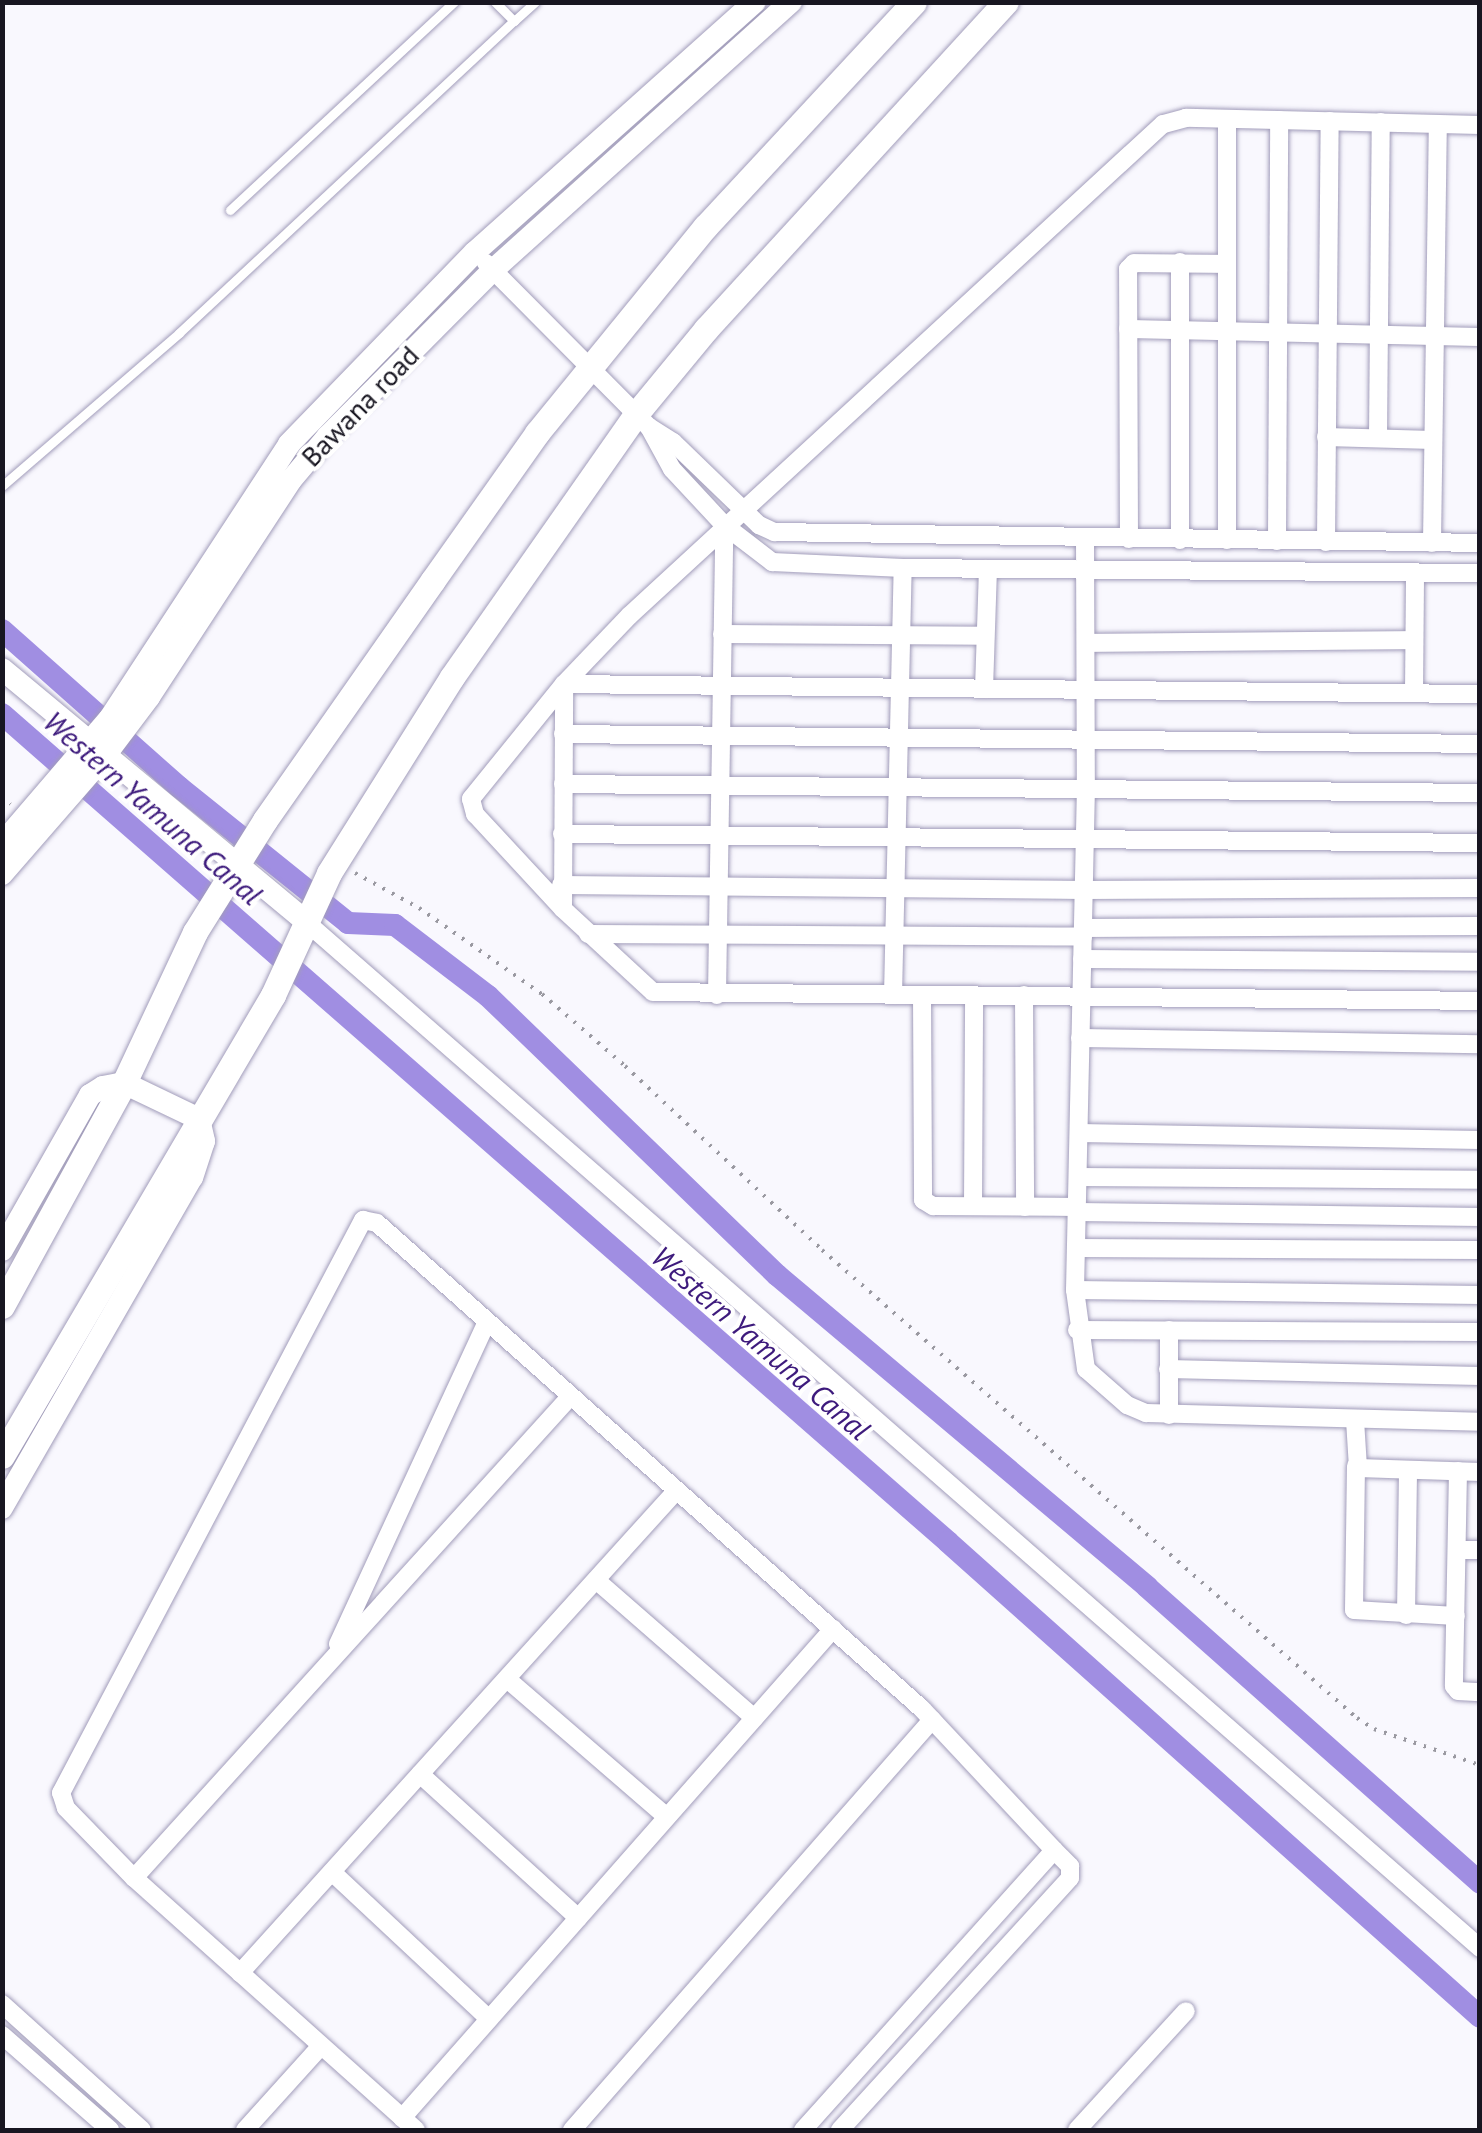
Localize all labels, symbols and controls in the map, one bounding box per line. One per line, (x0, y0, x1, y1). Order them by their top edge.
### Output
street label: Bawana road (294, 339, 426, 473)
water label: Western Yamuna Canal (36, 703, 270, 913)
water label: Western Yamuna Canal (644, 1238, 878, 1448)

